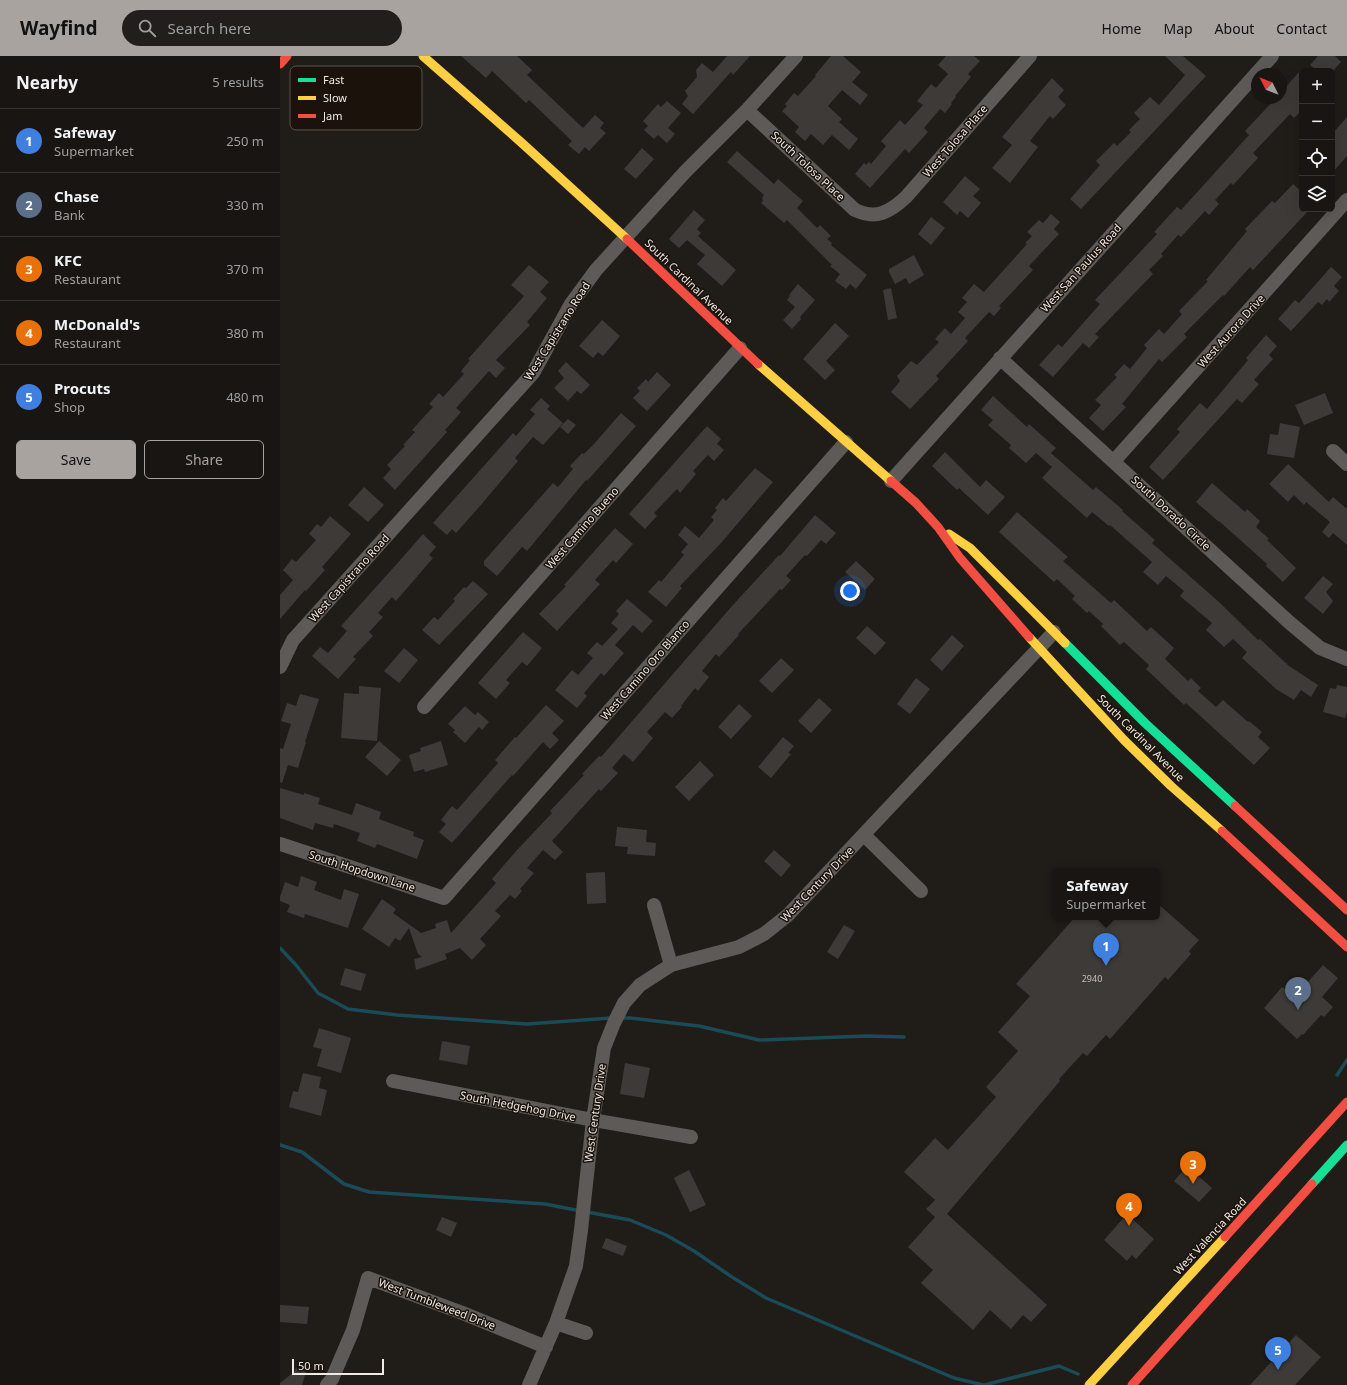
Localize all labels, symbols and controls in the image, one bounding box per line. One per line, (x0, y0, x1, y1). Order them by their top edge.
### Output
search box (122, 10, 402, 46)
text: Wayfind (20, 15, 98, 41)
icon: search (136, 17, 158, 39)
text: Search here (168, 18, 251, 38)
text: Home (1102, 19, 1141, 38)
text: Map (1163, 19, 1193, 38)
text: About (1215, 19, 1254, 38)
text: Contact (1276, 19, 1327, 38)
legend (290, 66, 422, 130)
north arrow (1251, 68, 1287, 104)
map controls (1299, 68, 1335, 212)
button: + (1299, 68, 1335, 104)
text: Nearby (16, 71, 78, 94)
text: Fast (323, 72, 344, 87)
text: 5 results (212, 73, 264, 91)
text: Slow (323, 90, 347, 105)
street label: West Tolosa Place (919, 101, 990, 180)
button: − (1299, 104, 1335, 140)
text: Jam (322, 108, 342, 123)
text: Safeway (54, 122, 116, 142)
street label: South Tolosa Place (768, 127, 849, 204)
text: 1 (25, 132, 33, 150)
text: 250 m (226, 132, 264, 150)
button: locate (1299, 140, 1335, 176)
text: Supermarket (54, 142, 134, 160)
button: layers (1299, 176, 1335, 212)
text: Chase (54, 186, 99, 206)
text: 2 (25, 196, 33, 214)
text: 330 m (226, 196, 264, 214)
text: Bank (54, 206, 85, 224)
street label: West San Paulus Road (1037, 220, 1124, 315)
street label: South Cardinal Avenue (642, 235, 737, 328)
text: KFC (54, 250, 82, 270)
text: 3 (25, 260, 33, 278)
text: 370 m (226, 260, 264, 278)
text: Restaurant (54, 270, 121, 288)
street label: West Capistrano Road (520, 279, 593, 383)
street label: West Aurora Drive (1194, 291, 1268, 370)
text: McDonald's (54, 314, 140, 334)
text: 4 (25, 324, 33, 342)
text: 380 m (226, 324, 264, 342)
text: Restaurant (54, 334, 121, 352)
text: Procuts (54, 378, 111, 398)
text: 5 (25, 388, 33, 406)
text: 480 m (226, 388, 264, 406)
text: Shop (54, 398, 85, 416)
button: Save (16, 440, 136, 479)
button: Share (144, 440, 264, 479)
street label: South Dorado Circle (1129, 472, 1214, 553)
street label: West Camino Bueno (542, 483, 622, 572)
street label: West Capistrano Road (305, 530, 392, 625)
your location (840, 581, 860, 601)
street label: West Camino Oro Blanco (597, 616, 693, 723)
street label: South Cardinal Avenue (1095, 691, 1188, 784)
street label: West Century Drive (777, 843, 857, 925)
street label: South Hopdown Lane (307, 846, 417, 895)
popup (1052, 868, 1160, 920)
text: Safeway (1066, 875, 1128, 895)
text: Supermarket (1066, 895, 1146, 913)
pin: 1 (1093, 933, 1119, 966)
house number: 2940 (1082, 972, 1102, 985)
pin: 2 (1285, 977, 1311, 1010)
street label: West Century Drive (580, 1063, 609, 1163)
street label: South Hedgehog Drive (459, 1087, 577, 1124)
pin: 3 (1180, 1151, 1206, 1184)
pin: 4 (1116, 1193, 1142, 1226)
street label: West Valencia Road (1170, 1194, 1249, 1277)
street label: West Tumbleweed Drive (376, 1274, 498, 1333)
pin: 5 (1265, 1337, 1291, 1370)
scale bar (292, 1357, 384, 1376)
text: 50 m (298, 1358, 324, 1373)

